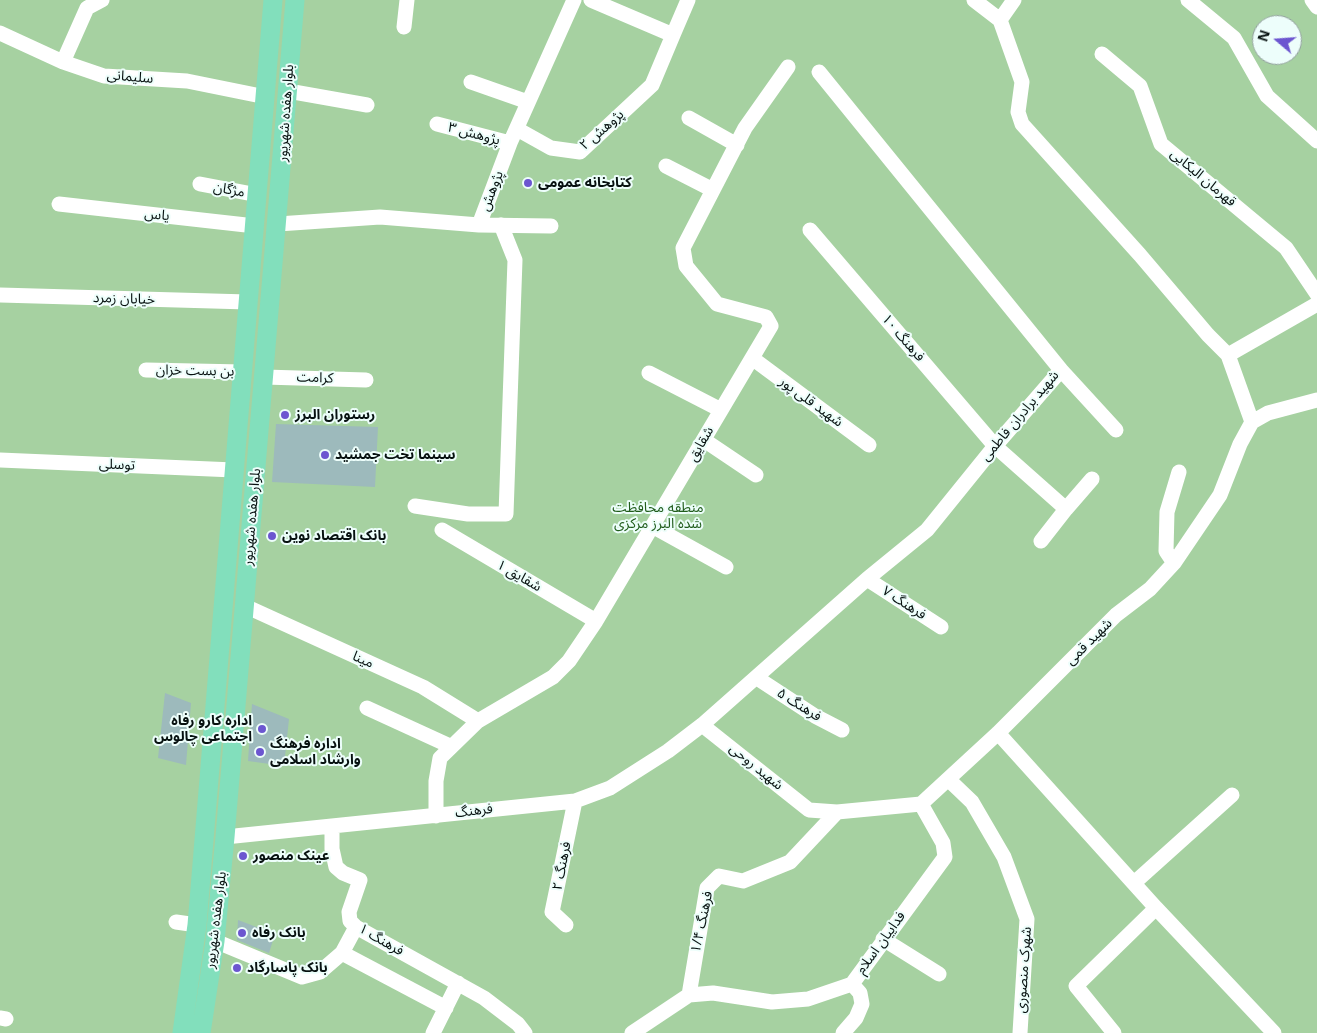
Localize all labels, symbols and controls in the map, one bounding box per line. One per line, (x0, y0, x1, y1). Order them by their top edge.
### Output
north arrow (1252, 15, 1302, 65)
text: N (1252, 27, 1274, 44)
street label: بلوار هفده شهریور (274, 64, 298, 162)
street label: سلیمانی (106, 67, 154, 87)
street label: پژوهش ۲ (576, 106, 628, 154)
street label: پژوهش ۳ (446, 119, 502, 149)
street label: قهرمان الیکایی (1167, 146, 1239, 210)
street label: پژوهش (477, 168, 507, 214)
place label: کتابخانه عمومی (538, 175, 632, 191)
marker: کتابخانه عمومی (522, 177, 534, 189)
street label: مژگان (212, 179, 246, 201)
street label: یاس (144, 205, 170, 225)
street label: خیابان زمرد (93, 290, 155, 308)
street label: فرهنگ ۱۰ (878, 311, 928, 365)
street label: بن بست خزان (156, 362, 234, 380)
street label: شهید برادران فاطمی (977, 367, 1063, 465)
street label: کرامت (296, 369, 334, 387)
street label: شهید قلی پور (776, 373, 846, 431)
place label: رستوران البرز (295, 407, 375, 423)
marker: رستوران البرز (279, 409, 291, 421)
street label: شقایق (684, 424, 718, 464)
place label: سینما تخت جمشید (335, 447, 456, 463)
marker: سینما تخت جمشید (319, 449, 331, 461)
street label: توسلی (99, 456, 135, 474)
street label: بلوار هفده شهریور (239, 468, 265, 566)
park label: منطقه محافظت شده البرز مرکزی (612, 500, 704, 532)
place label: بانک اقتصاد نوین (282, 528, 386, 544)
marker: بانک اقتصاد نوین (266, 530, 278, 542)
street label: شقایق ۱ (494, 556, 544, 596)
street label: فرهنگ ۷ (879, 583, 929, 623)
street label: شهید قمی (1062, 615, 1116, 669)
street label: مینا (350, 648, 376, 672)
street label: فرهنگ ۵ (774, 685, 824, 725)
place label: اداره کارو رفاه اجتماعی چالوس (154, 713, 252, 746)
marker: اداره کارو رفاه اجتماعی چالوس (256, 723, 268, 735)
place label: اداره فرهنگ وارشاد اسلامی (270, 736, 361, 769)
street label: شهید روحی (726, 740, 786, 794)
marker: اداره فرهنگ وارشاد اسلامی (254, 746, 266, 758)
street label: فرهنگ (454, 800, 494, 822)
street label: فرهنگ ۲ (549, 840, 575, 892)
place label: عینک منصور (253, 848, 330, 864)
marker: عینک منصور (237, 850, 249, 862)
street label: بلوار هفده شهریور (202, 871, 230, 969)
street label: فرهنگ ۱/۴ (687, 890, 717, 954)
street label: فداییان اسلام (853, 908, 909, 978)
street label: فرهنگ ۱ (355, 920, 407, 960)
place label: بانک رفاه (252, 925, 306, 941)
street label: شهرک منصوری (1013, 926, 1035, 1014)
marker: بانک رفاه (236, 927, 248, 939)
place label: بانک پاسارگاد (247, 960, 328, 976)
marker: بانک پاسارگاد (231, 962, 243, 974)

